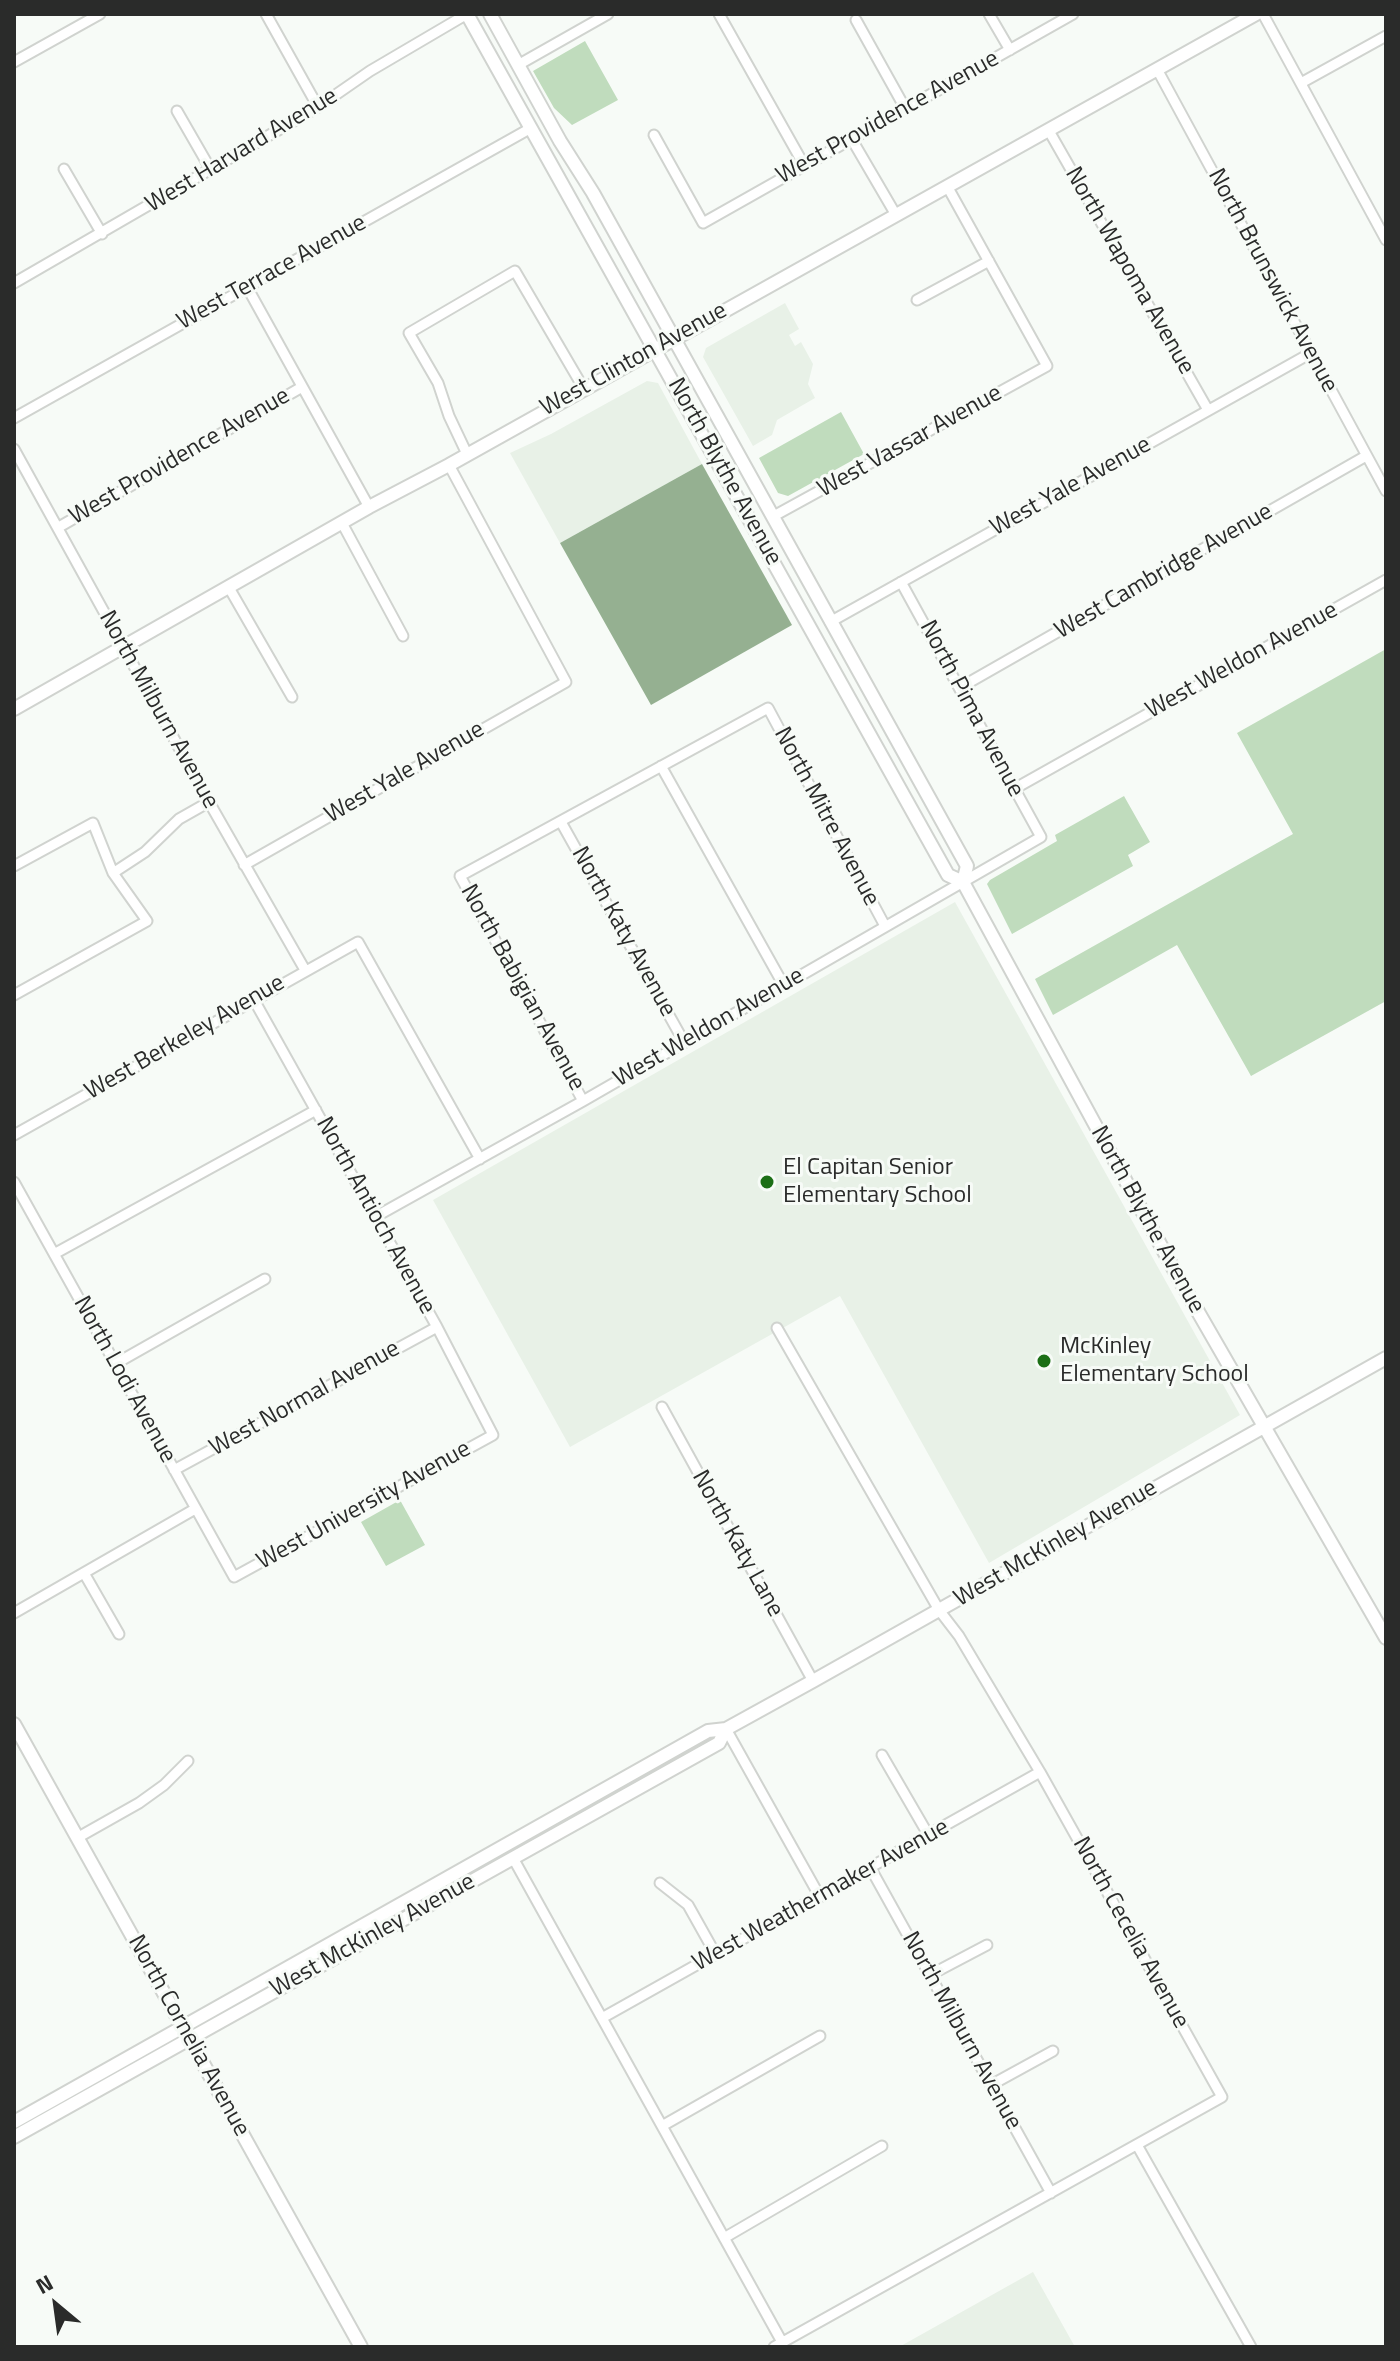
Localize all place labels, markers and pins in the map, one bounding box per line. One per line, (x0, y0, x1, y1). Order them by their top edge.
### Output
place label: El Capitan Senior Elementary School (783, 1154, 972, 1210)
marker: El Capitan Senior Elementary School (758, 1173, 776, 1191)
place label: McKinley Elementary School (1060, 1333, 1249, 1389)
marker: McKinley Elementary School (1035, 1352, 1053, 1370)

